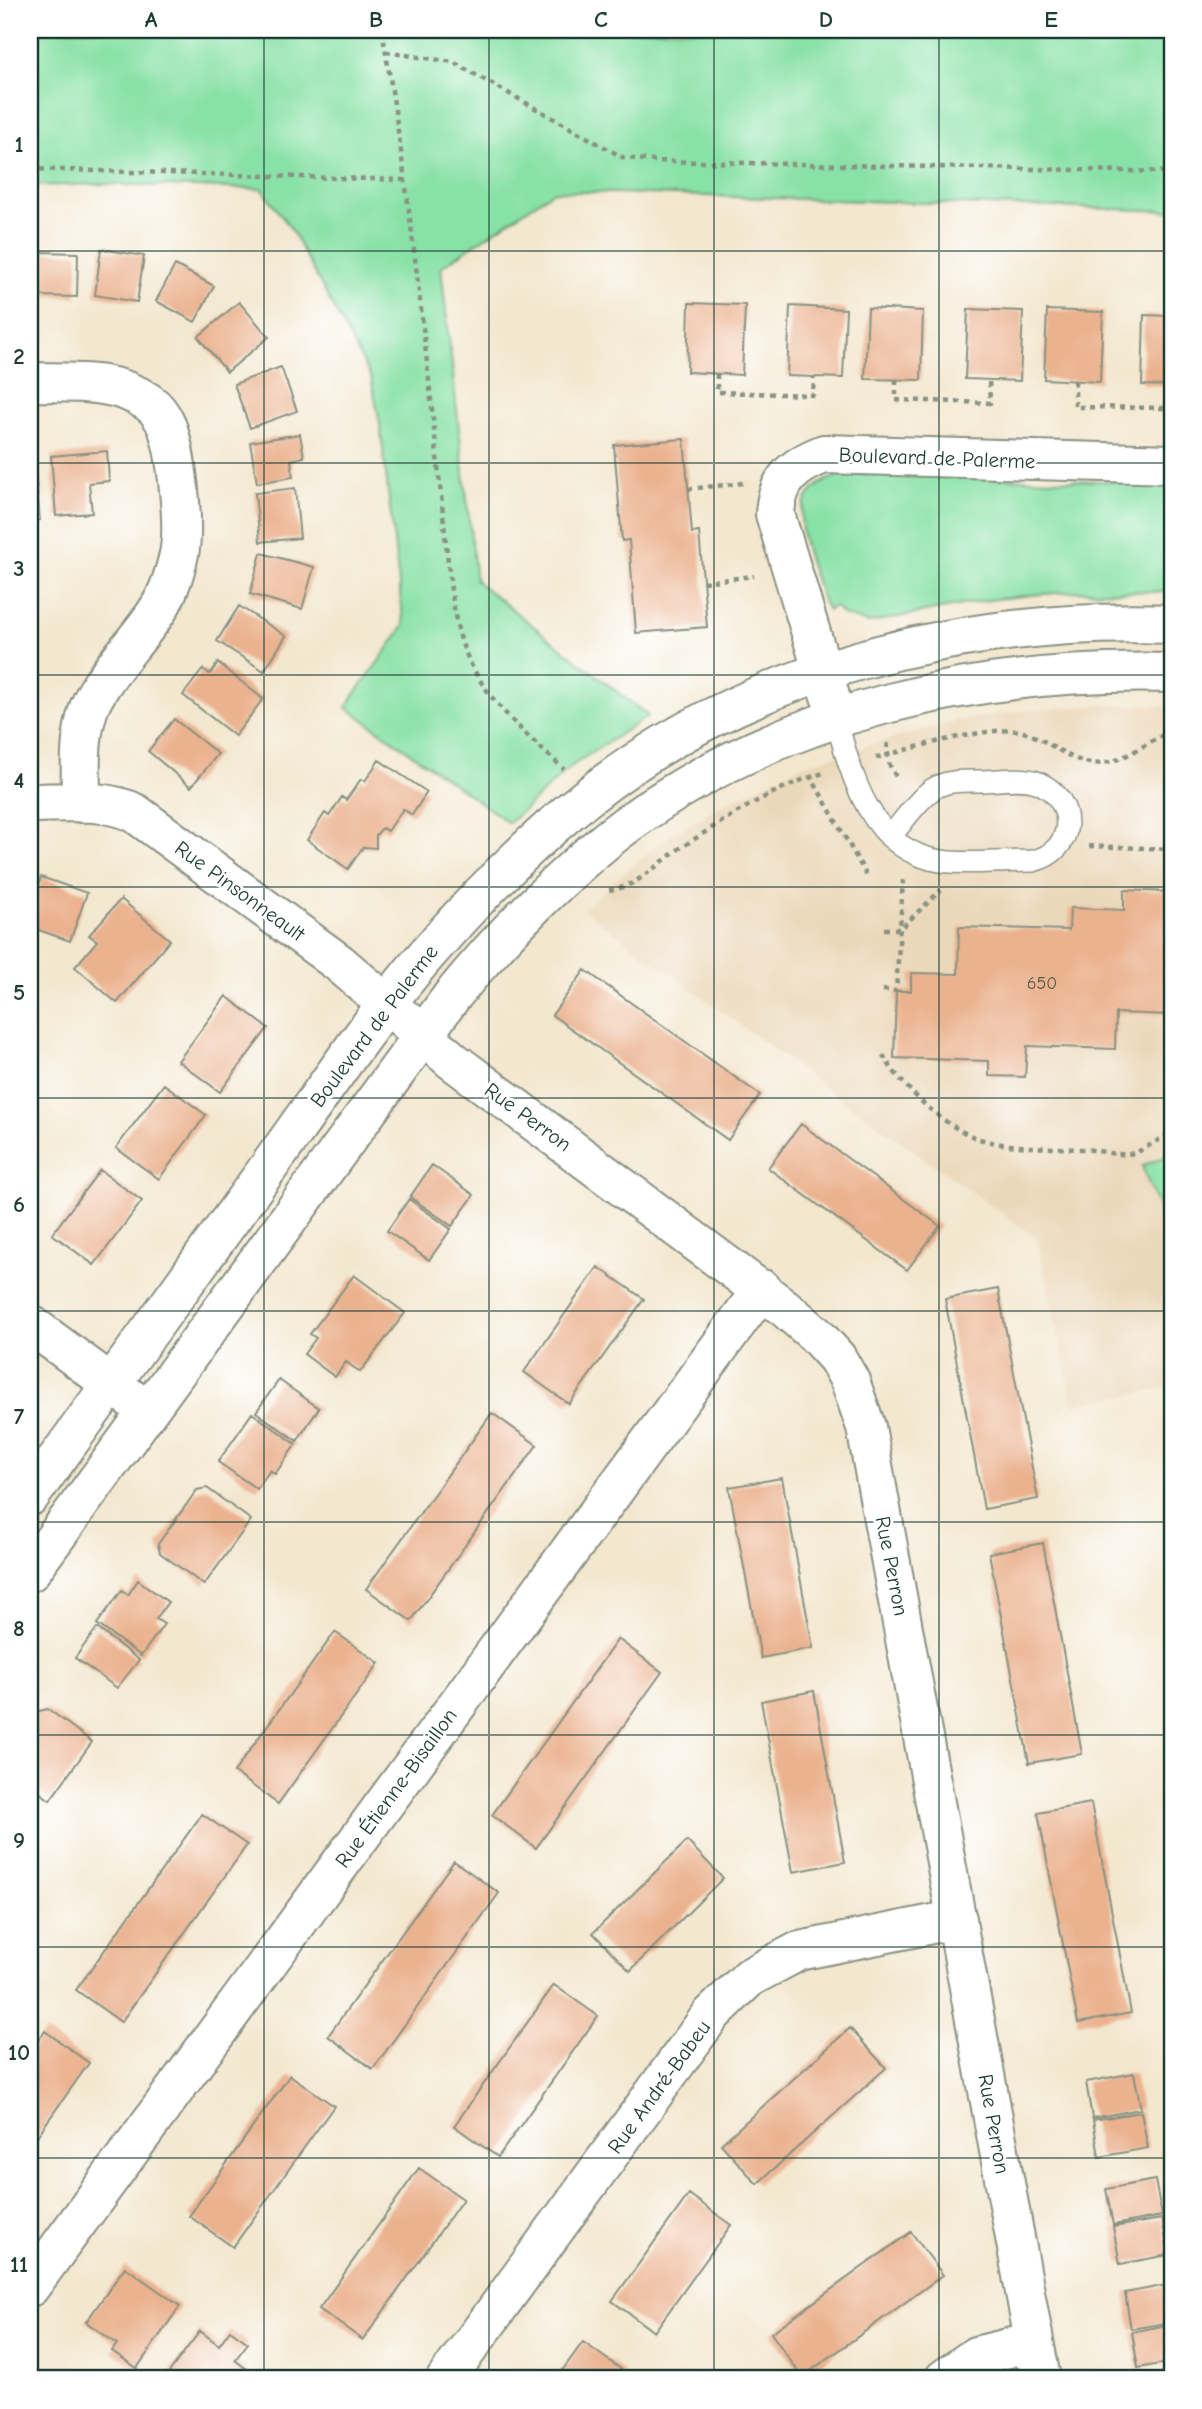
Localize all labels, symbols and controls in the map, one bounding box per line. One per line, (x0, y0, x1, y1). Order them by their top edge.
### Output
text: A (145, 6, 158, 33)
text: B (369, 6, 383, 33)
text: C (594, 6, 608, 33)
text: D (819, 6, 833, 33)
text: E (1044, 6, 1058, 33)
text: 1 (14, 131, 24, 158)
text: 2 (13, 343, 25, 370)
street label: Boulevard de Palerme (838, 443, 1036, 473)
text: 3 (13, 555, 25, 582)
text: 4 (14, 767, 25, 794)
street label: Rue Pinsonneault (170, 836, 310, 947)
street label: Boulevard de Palerme (305, 940, 443, 1112)
house number: 650 (1027, 973, 1057, 994)
text: 5 (13, 979, 25, 1006)
street label: Rue Perron (480, 1078, 576, 1156)
text: 6 (13, 1191, 25, 1218)
text: 7 (14, 1403, 25, 1430)
street label: Rue Perron (871, 1514, 913, 1618)
text: 8 (13, 1615, 25, 1642)
street label: Rue Étienne-Bisaillon (330, 1704, 462, 1872)
text: 9 (13, 1827, 25, 1854)
street label: Rue André-Babeu (603, 2016, 715, 2158)
text: 10 (8, 2039, 30, 2066)
street label: Rue Perron (973, 2072, 1015, 2176)
text: 11 (10, 2251, 28, 2278)

